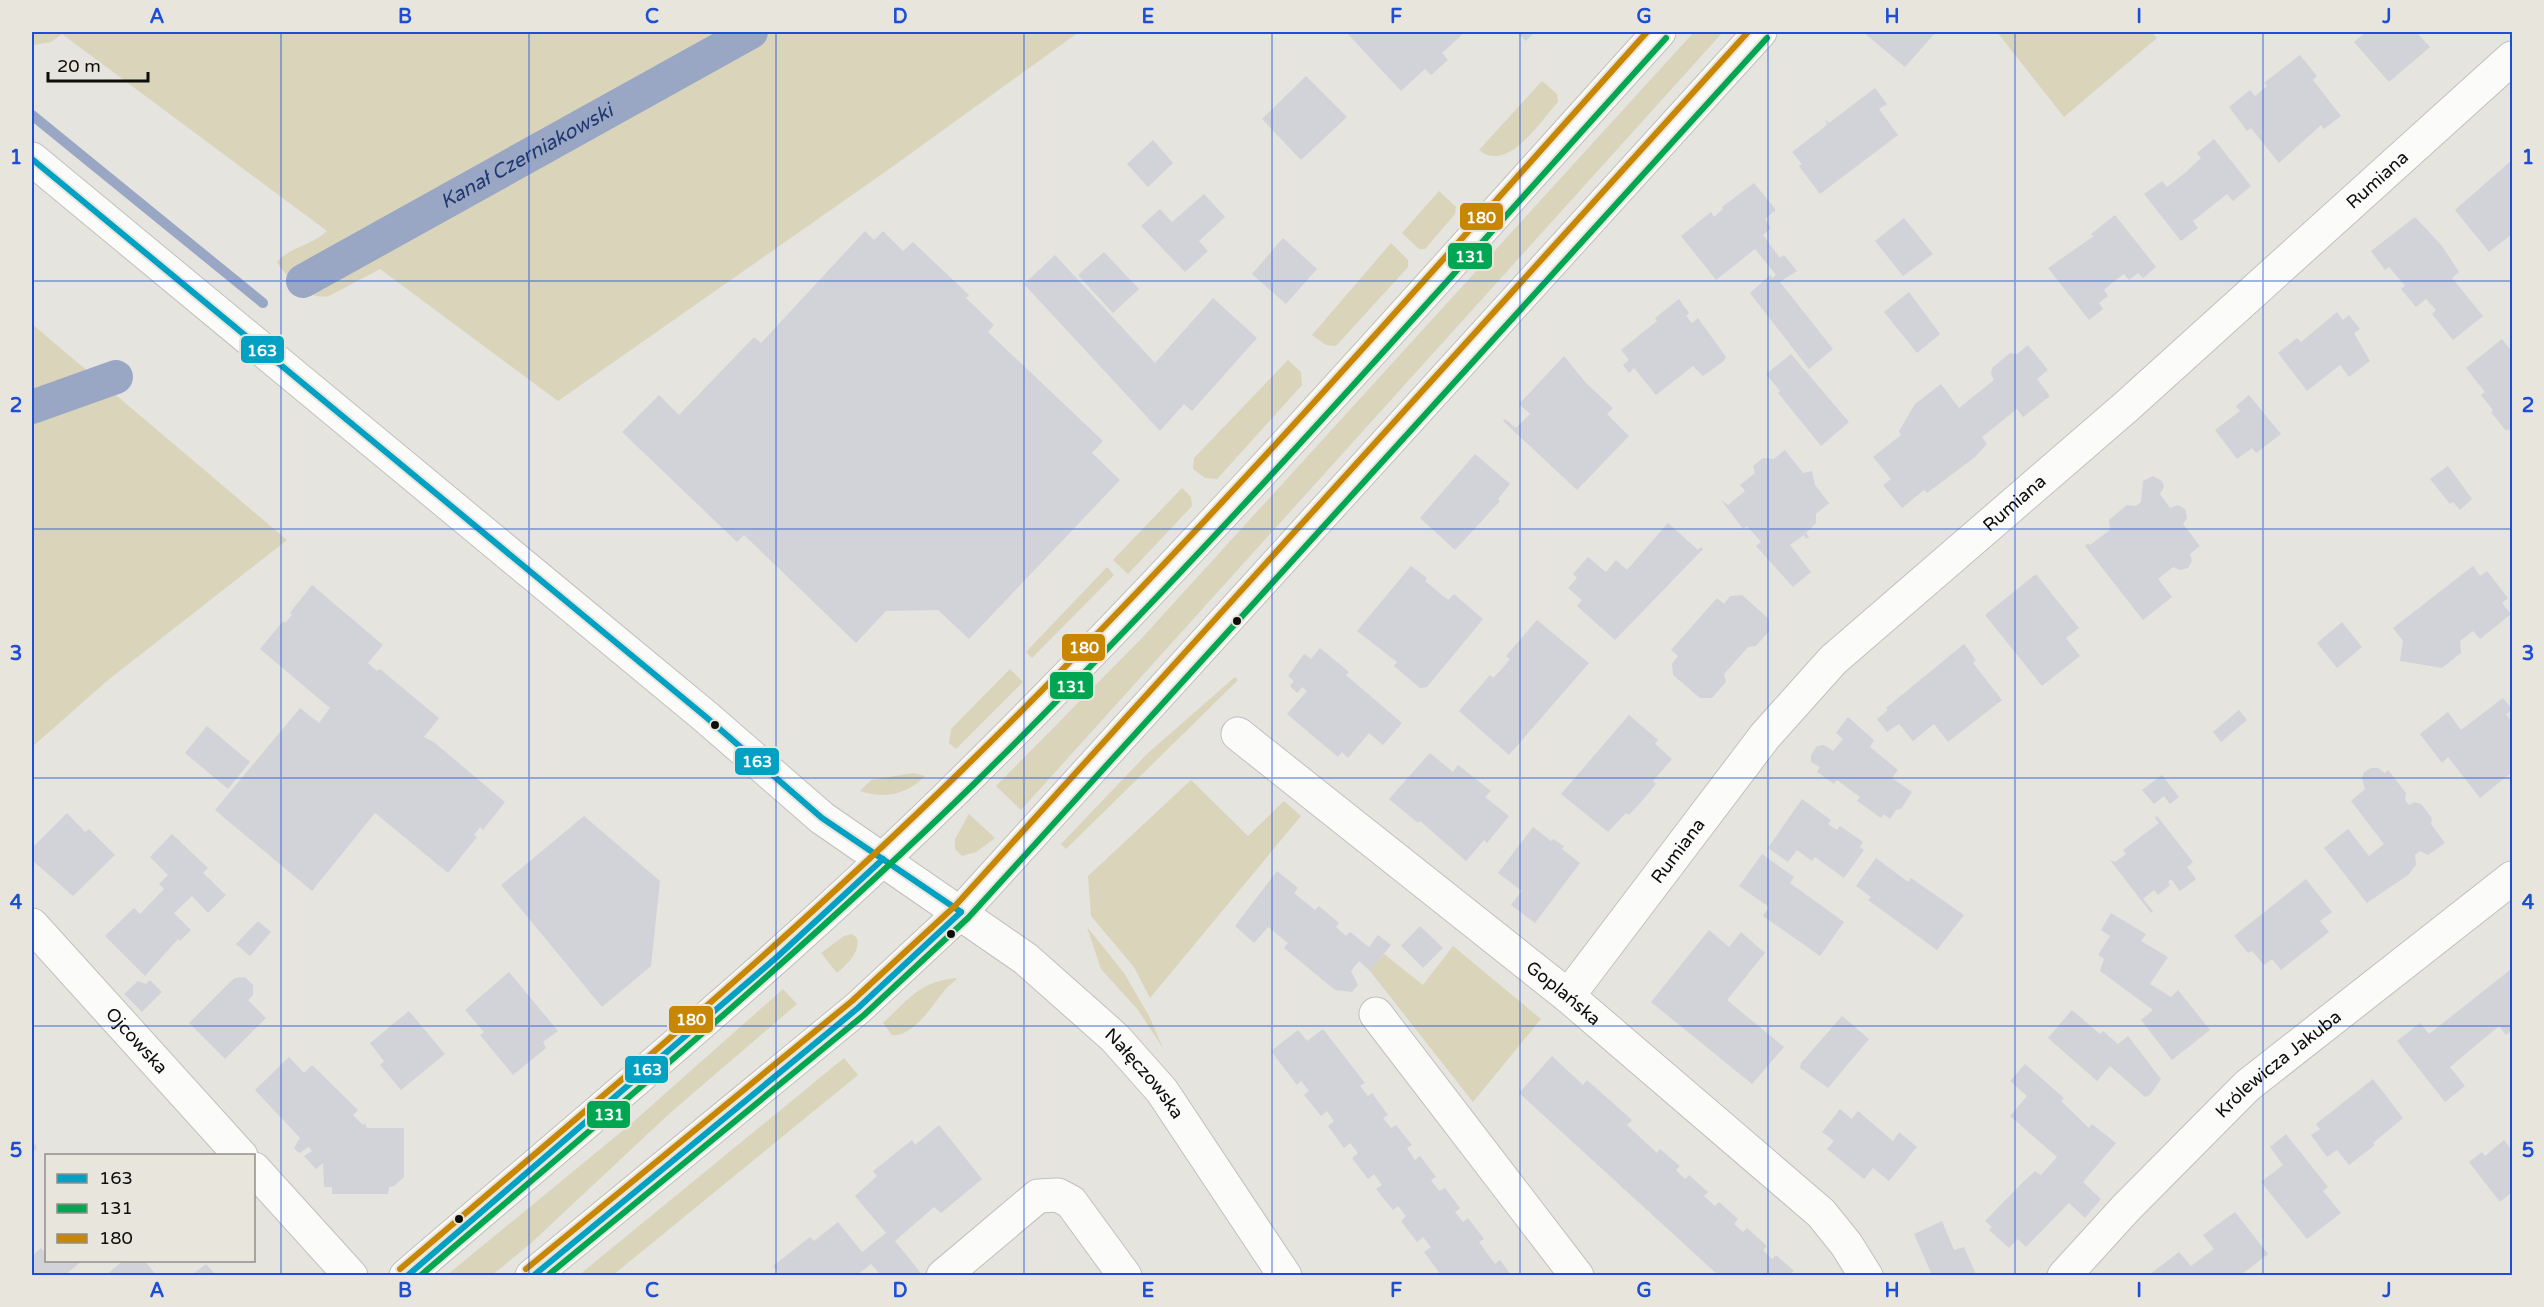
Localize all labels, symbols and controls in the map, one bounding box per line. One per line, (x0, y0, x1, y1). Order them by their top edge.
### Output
text: A (150, 5, 165, 29)
text: B (398, 5, 412, 29)
text: C (645, 5, 659, 29)
text: D (892, 5, 908, 29)
text: E (1142, 5, 1155, 29)
text: F (1390, 5, 1402, 29)
text: G (1636, 5, 1652, 29)
text: H (1884, 5, 1900, 29)
text: I (2136, 5, 2142, 29)
text: J (2381, 5, 2392, 29)
scale bar (48, 45, 148, 83)
text: 20 m (57, 55, 101, 77)
water label: Kanał Czerniakowski (436, 98, 620, 214)
text: 1 (10, 146, 22, 170)
street label: Rumiana (2342, 146, 2413, 213)
text: 1 (2522, 146, 2534, 170)
line badge: 180 (1459, 202, 1504, 231)
text: 180 (1466, 208, 1496, 228)
line badge: 131 (1447, 242, 1493, 270)
text: 131 (1455, 247, 1485, 267)
line badge: 163 (240, 335, 285, 364)
text: 163 (247, 341, 277, 361)
text: 2 (10, 394, 22, 418)
text: 2 (2522, 394, 2534, 418)
street label: Rumiana (1979, 470, 2050, 536)
unlabelled marker (1231, 615, 1243, 627)
line badge: 180 (1061, 633, 1106, 662)
text: 180 (1069, 638, 1099, 658)
text: 3 (10, 642, 22, 666)
text: 3 (2522, 642, 2534, 666)
line badge: 131 (1049, 671, 1094, 700)
text: 131 (1056, 677, 1086, 697)
unlabelled marker (709, 719, 721, 731)
line badge: 163 (734, 747, 780, 776)
text: 163 (742, 752, 772, 772)
street label: Rumiana (1646, 814, 1710, 888)
text: 4 (10, 891, 23, 915)
text: 4 (2522, 891, 2535, 915)
unlabelled marker (945, 928, 957, 940)
street label: Goplańska (1522, 956, 1605, 1030)
street label: Ojcowska (101, 1003, 172, 1078)
line badge: 180 (668, 1005, 714, 1034)
street label: Królewicza Jakuba (2211, 1005, 2346, 1122)
text: 180 (676, 1010, 706, 1030)
street label: Nałęczowska (1101, 1023, 1188, 1123)
line badge: 163 (624, 1055, 669, 1084)
text: 163 (632, 1060, 662, 1080)
line badge: 131 (586, 1100, 631, 1129)
text: 131 (594, 1105, 624, 1125)
text: 5 (10, 1139, 22, 1163)
text: 5 (2522, 1139, 2534, 1163)
legend (45, 1154, 255, 1262)
text: 163 (99, 1167, 133, 1189)
text: 131 (99, 1197, 133, 1219)
unlabelled marker (453, 1213, 465, 1225)
text: 180 (99, 1227, 133, 1249)
text: A (150, 1279, 165, 1303)
text: B (398, 1279, 412, 1303)
text: C (645, 1279, 659, 1303)
text: D (892, 1279, 908, 1303)
text: E (1142, 1279, 1155, 1303)
text: F (1390, 1279, 1402, 1303)
text: G (1636, 1279, 1652, 1303)
text: H (1884, 1279, 1900, 1303)
text: I (2136, 1279, 2142, 1303)
text: J (2381, 1279, 2392, 1303)

